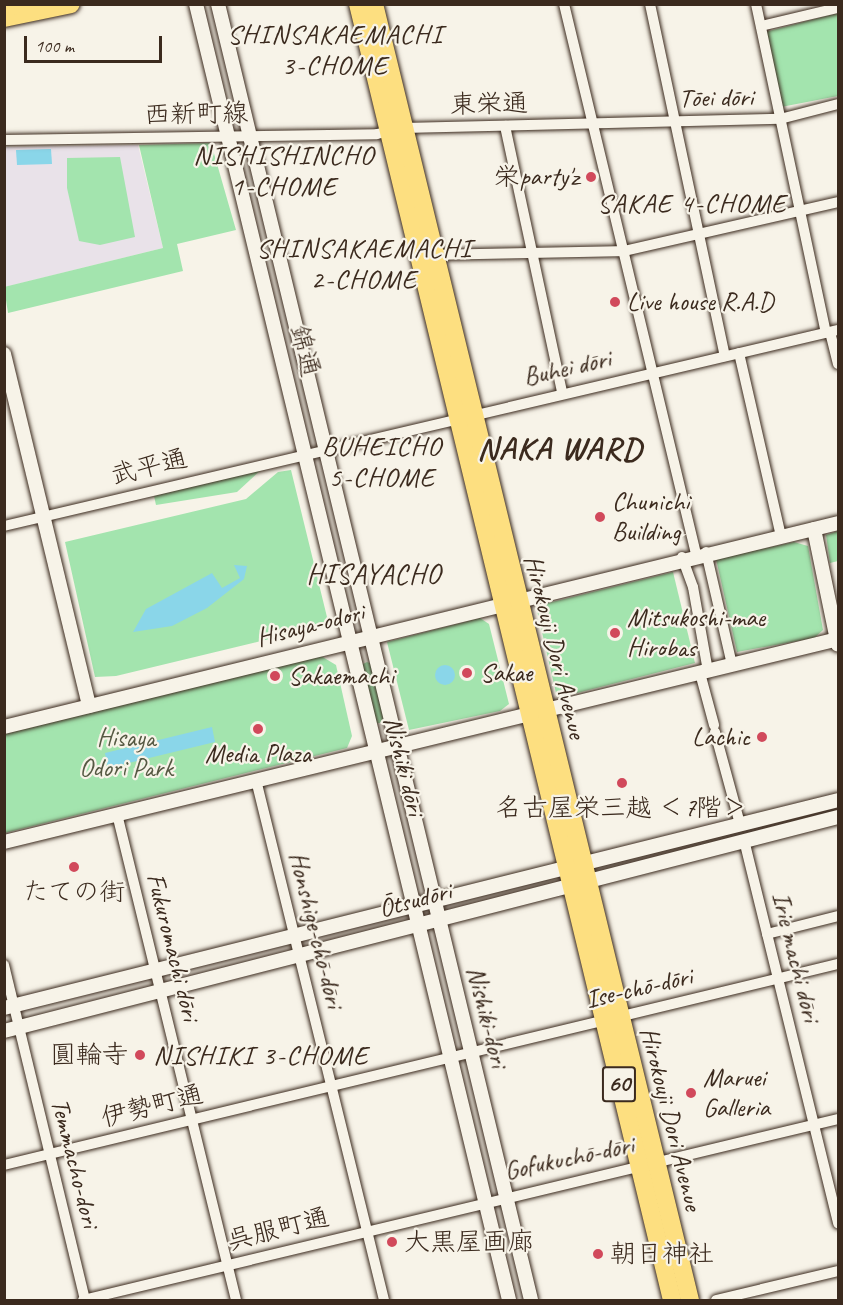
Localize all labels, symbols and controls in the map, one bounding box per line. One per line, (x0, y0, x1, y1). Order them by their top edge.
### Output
district label: SHINSAKAEMACHI 3-CHOME (228, 18, 442, 81)
scale bar (27, 24, 165, 62)
text: 100 m (35, 35, 74, 57)
street label: Tōei dōri (679, 82, 753, 114)
street label: 東栄通 (450, 88, 528, 120)
street label: 西新町線 (144, 97, 248, 131)
district label: NISHISHINCHO 1-CHOME (194, 139, 374, 202)
place label: 栄party'z (494, 161, 579, 193)
marker: 栄party'z (584, 170, 598, 184)
district label: SAKAE 4-CHOME (597, 188, 787, 220)
district label: SHINSAKAEMACHI 2-CHOME (257, 232, 471, 295)
place label: Live house R.A.D (627, 286, 774, 318)
marker: Live house R.A.D (608, 295, 622, 309)
street label: 錦通 (284, 322, 326, 380)
street label: Buhei dōri (520, 343, 614, 393)
district label: BUHEICHO 5-CHOME (322, 430, 442, 493)
district label: NAKA WARD (479, 430, 641, 468)
street label: 武平通 (107, 442, 191, 492)
place label: Chunichi Building (612, 486, 689, 548)
marker: Chunichi Building (593, 510, 607, 524)
street label: Hirokouji Dori Avenue (517, 552, 593, 742)
district label: HISAYACHO (306, 557, 442, 591)
street label: Hisaya-odori (253, 597, 367, 653)
place label: Mitsukoshi-mae Hirobas (627, 602, 765, 664)
marker: Mitsukoshi-mae Hirobas (608, 626, 622, 640)
place label: Sakae (480, 657, 532, 689)
place label: Sakaemachi (288, 660, 394, 692)
marker: Sakae (458, 664, 476, 682)
marker: Sakaemachi (266, 667, 284, 685)
street label: Nishiki dōri (377, 713, 431, 819)
place label: Lachic (692, 721, 750, 753)
park label: Hisaya Odori Park (79, 722, 173, 784)
marker: Media Plaza (251, 722, 265, 736)
marker: Lachic (755, 730, 769, 744)
place label: Media Plaza (205, 738, 311, 770)
marker: 名古屋栄三越 ＜7階＞ (615, 776, 629, 790)
place label: 名古屋栄三越 ＜7階＞ (496, 792, 748, 824)
street label: Honshige-chō-dōri (282, 849, 350, 1011)
marker: たての街 (67, 860, 81, 874)
street label: Fukuromachi dōri (140, 870, 206, 1024)
street label: Ōtsudōri (375, 875, 455, 925)
place label: たての街 (22, 876, 126, 908)
street label: Irie machi dōri (765, 890, 827, 1024)
street label: Ise-chō-dōri (583, 961, 695, 1015)
street label: Nishiki-dori (459, 963, 515, 1071)
street label: Hirokouji Dori Avenue (633, 1024, 709, 1214)
place label: 圓輪寺 (50, 1039, 128, 1071)
district label: NISHIKI 3-CHOME (153, 1040, 369, 1072)
marker: 圓輪寺 (133, 1048, 147, 1062)
place label: Maruei Galleria (703, 1062, 770, 1124)
road number: 60 (601, 1063, 637, 1105)
street label: 伊勢町通 (98, 1078, 206, 1134)
marker: Maruei Galleria (684, 1086, 698, 1100)
street label: Temmacho-dori (44, 1095, 106, 1231)
street label: Gofukuchō-dōri (502, 1129, 636, 1187)
street label: 呉服町通 (224, 1201, 332, 1257)
place label: 大黒屋画廊 (404, 1226, 534, 1258)
marker: 大黒屋画廊 (385, 1235, 399, 1249)
place label: 朝日神社 (610, 1238, 714, 1270)
marker: 朝日神社 (591, 1247, 605, 1261)

